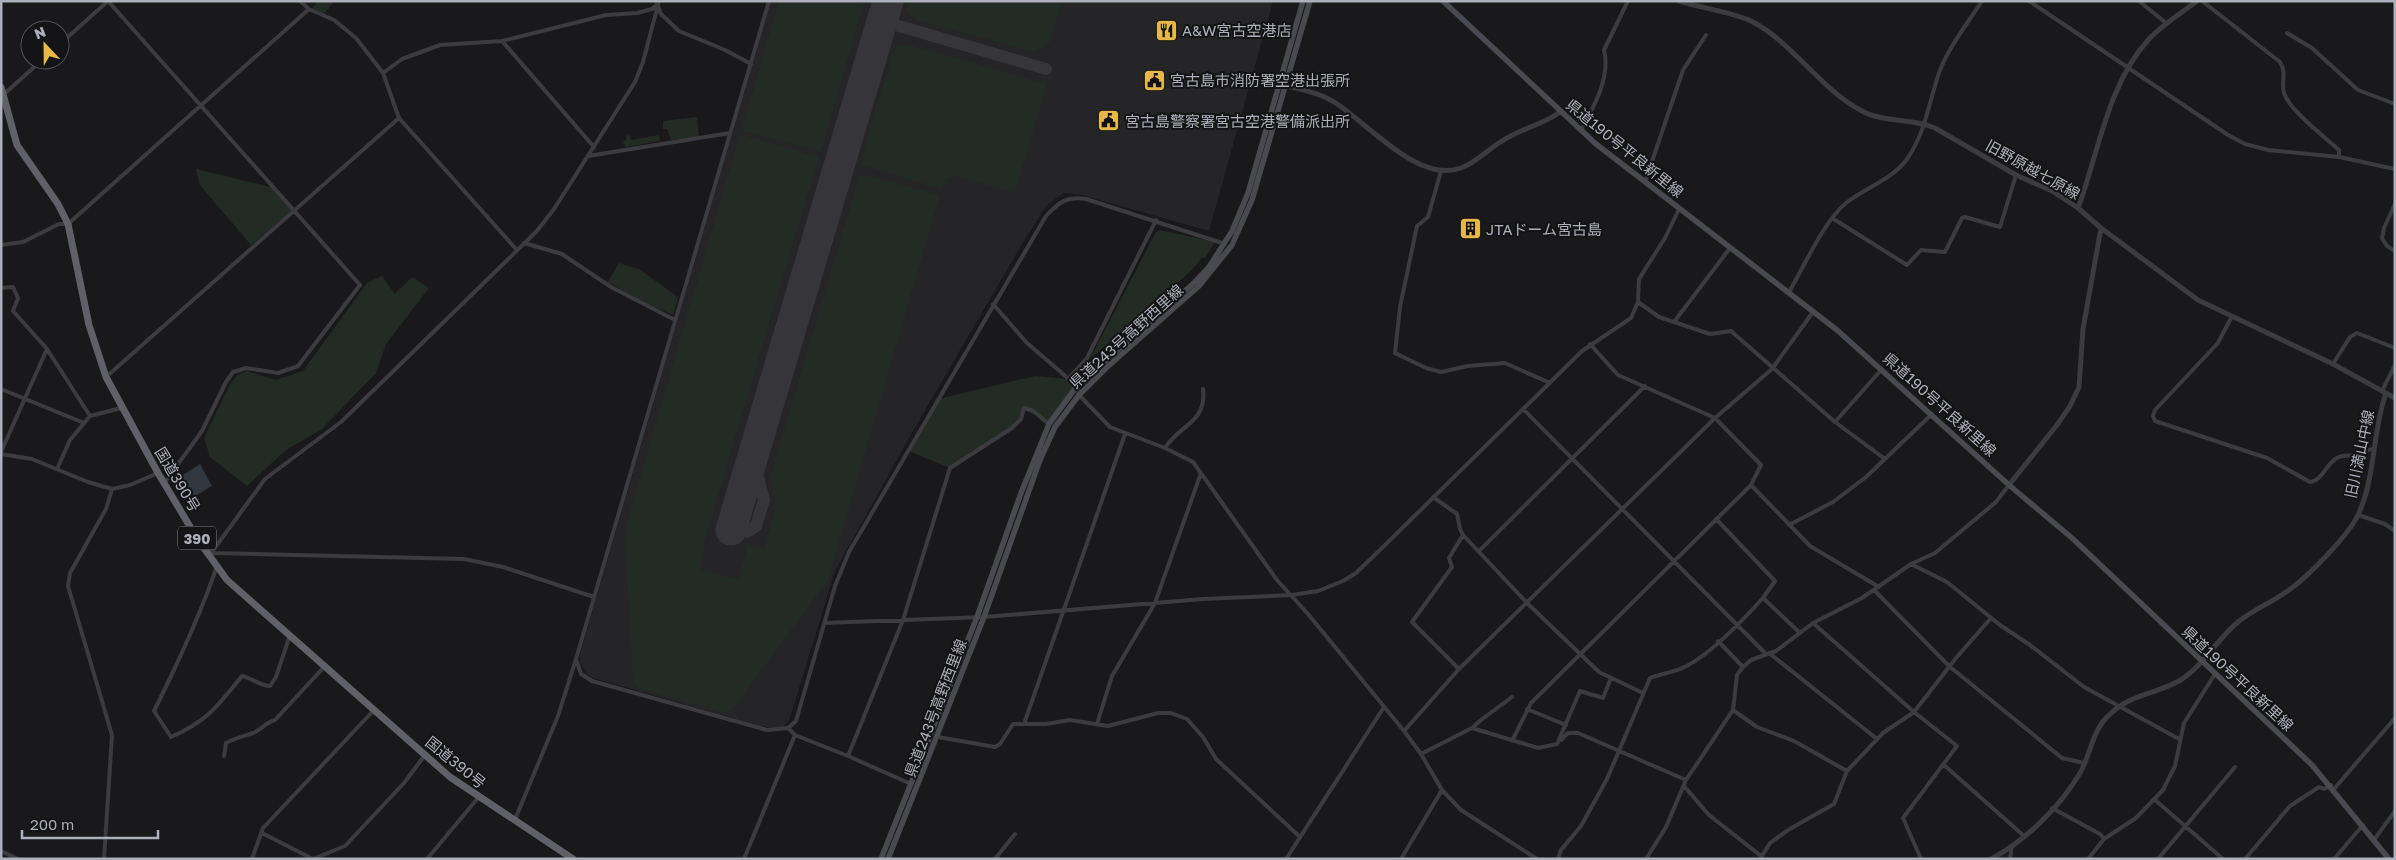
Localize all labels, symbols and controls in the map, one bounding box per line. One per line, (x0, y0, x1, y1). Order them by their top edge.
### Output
restaurant icon: A&W宮古空港店 (1154, 18, 1178, 42)
north arrow (20, 20, 70, 70)
place label: A&W宮古空港店 (1182, 21, 1292, 39)
text: N (32, 23, 48, 42)
public building icon: 宮古島市消防署空港出張所 (1142, 68, 1166, 92)
place label: 宮古島市消防署空港出張所 (1170, 71, 1350, 89)
street label: 県道190号平良新里線 (1563, 95, 1687, 201)
public building icon: 宮古島警察署宮古空港警備派出所 (1097, 109, 1121, 133)
place label: 宮古島警察署宮古空港警備派出所 (1125, 112, 1350, 130)
street label: 旧野原越七原線 (1983, 136, 2083, 202)
building icon: JTAドーム宮古島 (1458, 217, 1482, 241)
place label: JTAドーム宮古島 (1486, 220, 1602, 238)
street label: 県道243号高野西里線 (1065, 280, 1187, 392)
street label: 県道190号平良新里線 (1880, 349, 2000, 459)
street label: 旧川満山中線 (2341, 408, 2377, 500)
street label: 国道390号 (152, 443, 204, 515)
road number: 390 (178, 526, 216, 550)
street label: 県道190号平良新里線 (2179, 622, 2297, 734)
street label: 県道243号高野西里線 (900, 636, 970, 780)
street label: 国道390号 (422, 732, 490, 792)
scale bar (22, 808, 159, 840)
text: 200 m (30, 815, 74, 833)

